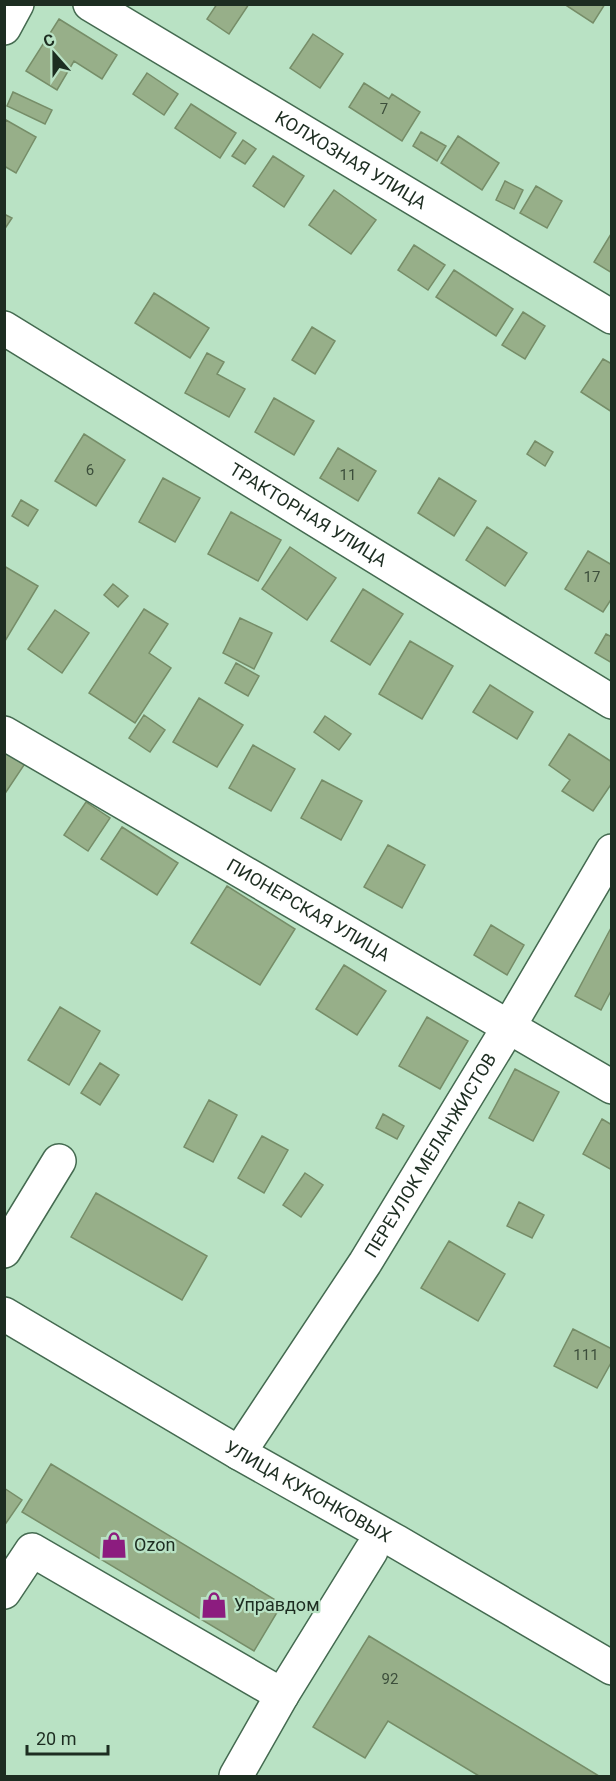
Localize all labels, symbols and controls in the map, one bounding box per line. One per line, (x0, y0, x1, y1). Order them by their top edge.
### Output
north arrow (24, 24, 84, 84)
text: С (41, 30, 57, 51)
house number: 7 (380, 100, 388, 118)
street label: КОЛХОЗНАЯ УЛИЦА (272, 106, 431, 213)
street label: ТРАКТОРНАЯ УЛИЦА (226, 458, 391, 571)
house number: 6 (86, 461, 94, 479)
house number: 11 (340, 466, 356, 484)
house number: 17 (584, 568, 600, 586)
street label: ПИОНЕРСКАЯ УЛИЦА (223, 854, 394, 965)
street label: ПЕРЕУЛОК МЕЛАНЖИСТОВ (360, 1049, 500, 1261)
house number: 111 (573, 1346, 599, 1364)
street label: УЛИЦА КУКОНКОВЫХ (221, 1436, 395, 1546)
shop icon: Ozon (99, 1530, 129, 1560)
place label: Ozon (134, 1534, 175, 1555)
shop icon: Управдом (199, 1590, 229, 1620)
place label: Управдом (234, 1594, 319, 1615)
house number: 92 (382, 1670, 398, 1688)
scale bar (27, 1718, 108, 1756)
text: 20 m (36, 1728, 76, 1749)

